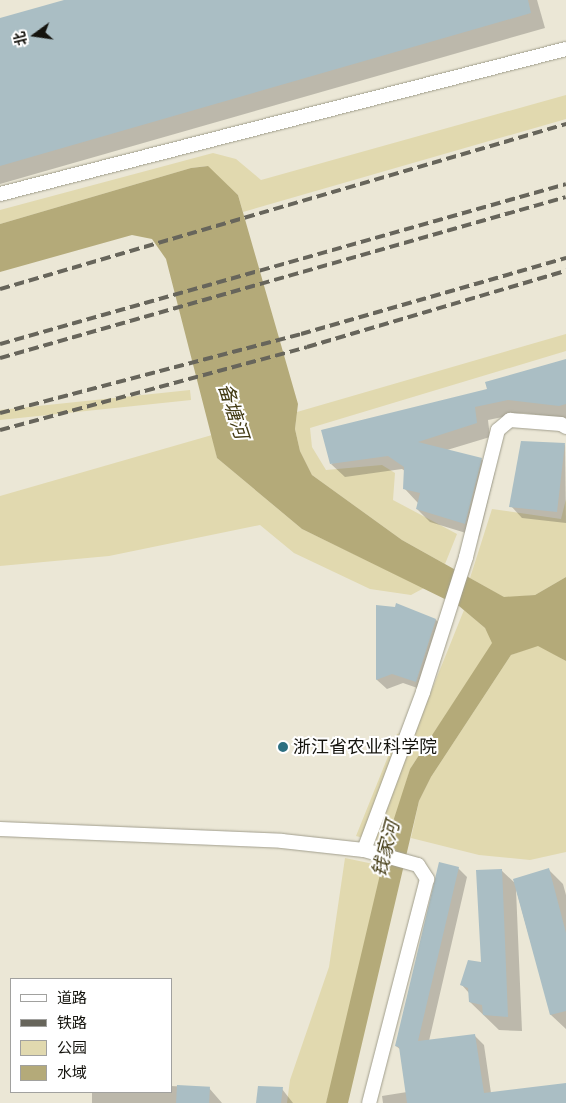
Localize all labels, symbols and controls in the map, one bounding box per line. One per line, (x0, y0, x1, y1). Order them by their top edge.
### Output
north arrow (10, 10, 60, 60)
text: 北 (9, 29, 32, 48)
water label: 备塘河 (213, 380, 253, 442)
place label: 浙江省农业科学院 (293, 736, 437, 758)
marker: 浙江省农业科学院 (277, 741, 289, 753)
water label: 钱家河 (368, 819, 404, 879)
legend (10, 978, 172, 1093)
text: 道路 (57, 987, 87, 1009)
text: 铁路 (57, 1012, 87, 1034)
text: 公园 (57, 1037, 87, 1059)
text: 水域 (57, 1062, 87, 1084)

